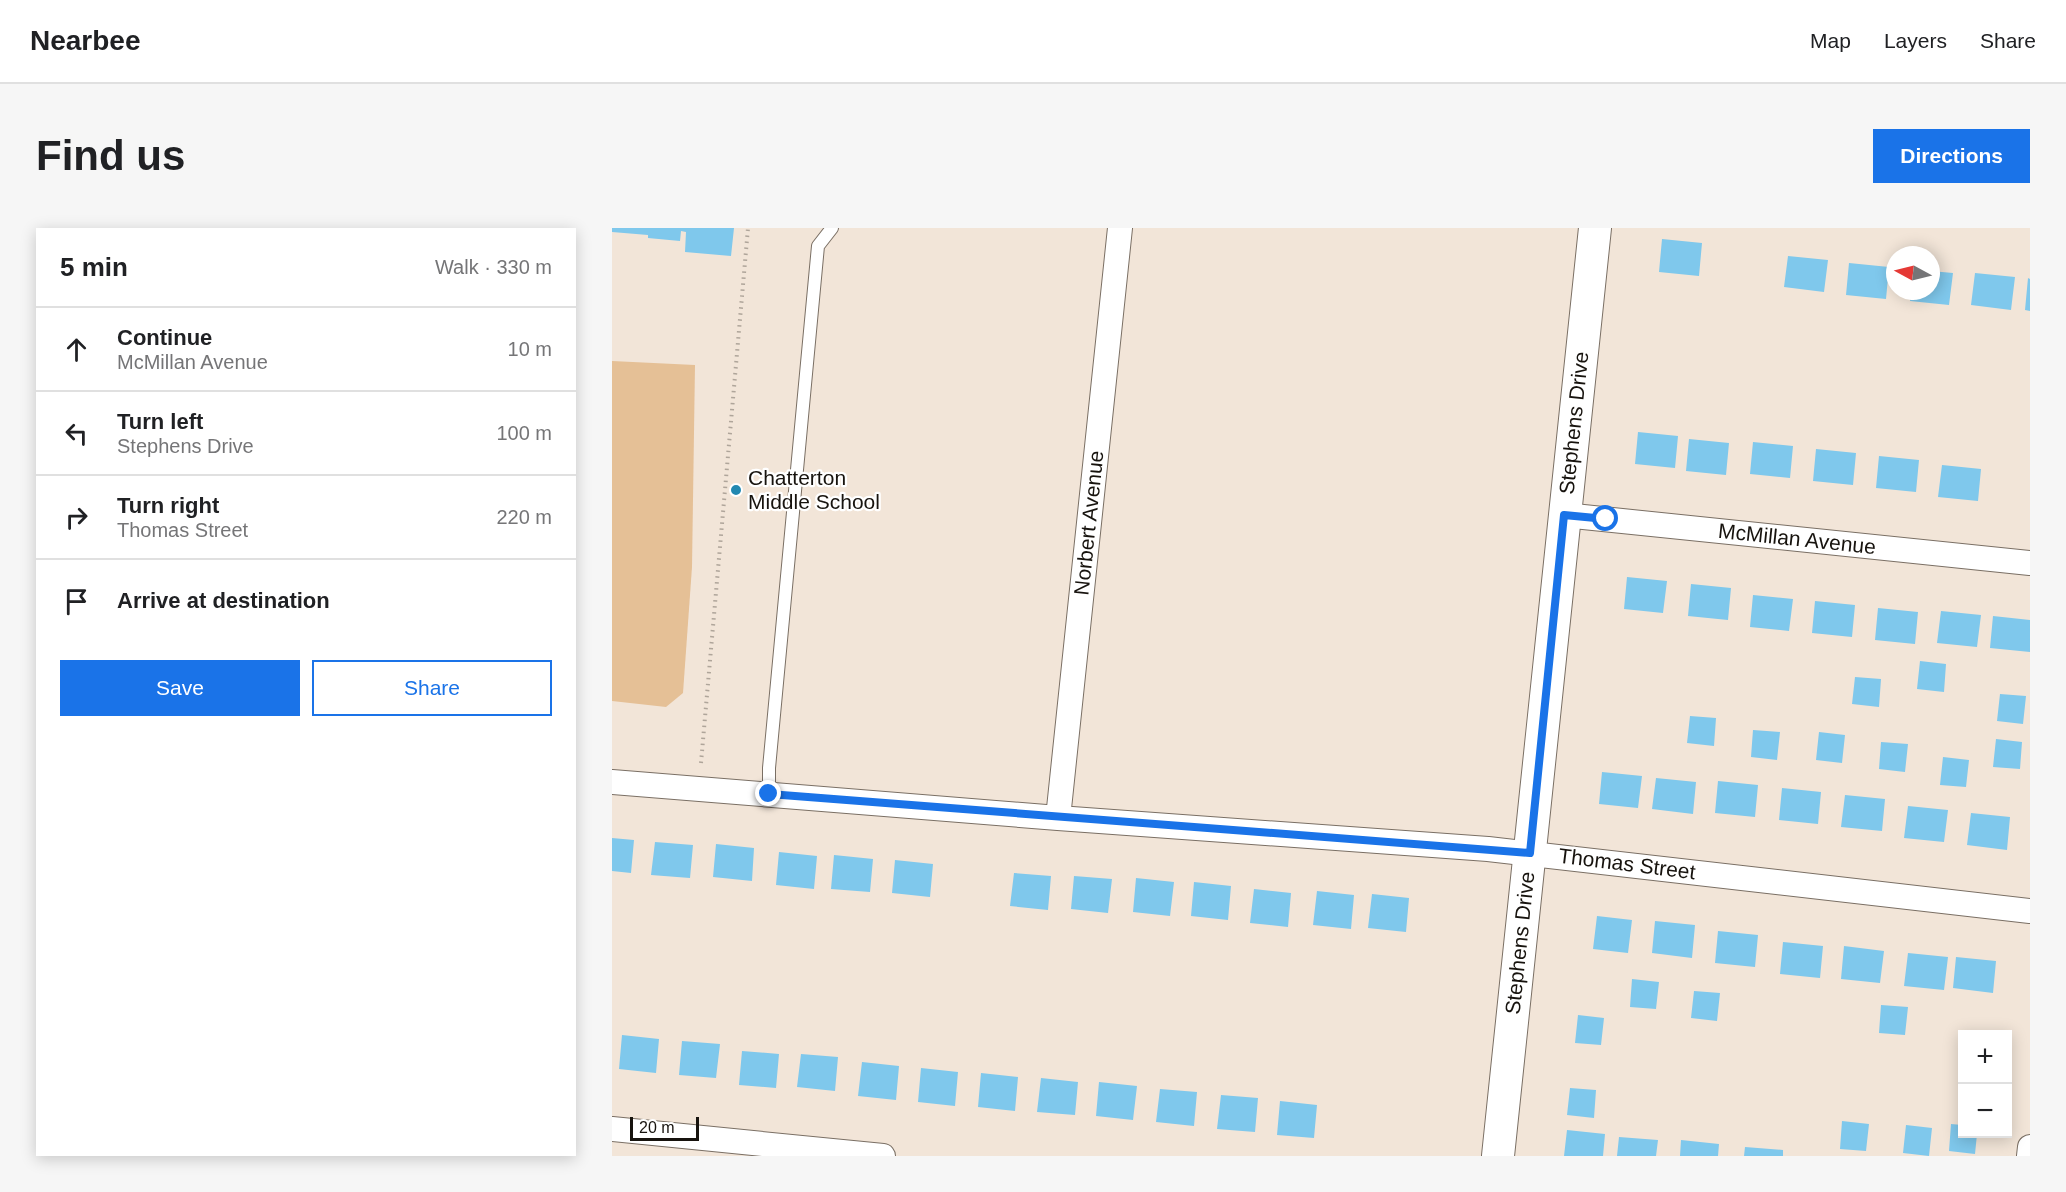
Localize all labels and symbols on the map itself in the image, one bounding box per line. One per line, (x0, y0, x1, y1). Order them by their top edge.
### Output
north arrow (1886, 246, 1940, 300)
street label: Stephens Drive (1555, 350, 1592, 496)
street label: Norbert Avenue (1069, 449, 1108, 597)
place label: Chatterton Middle School (748, 466, 880, 513)
marker: Chatterton Middle School (729, 483, 743, 497)
route start (1592, 505, 1618, 531)
street label: McMillan Avenue (1717, 519, 1877, 558)
route end (755, 780, 781, 806)
street label: Thomas Street (1557, 844, 1697, 883)
street label: Stephens Drive (1501, 870, 1538, 1016)
scale bar (630, 1114, 699, 1142)

